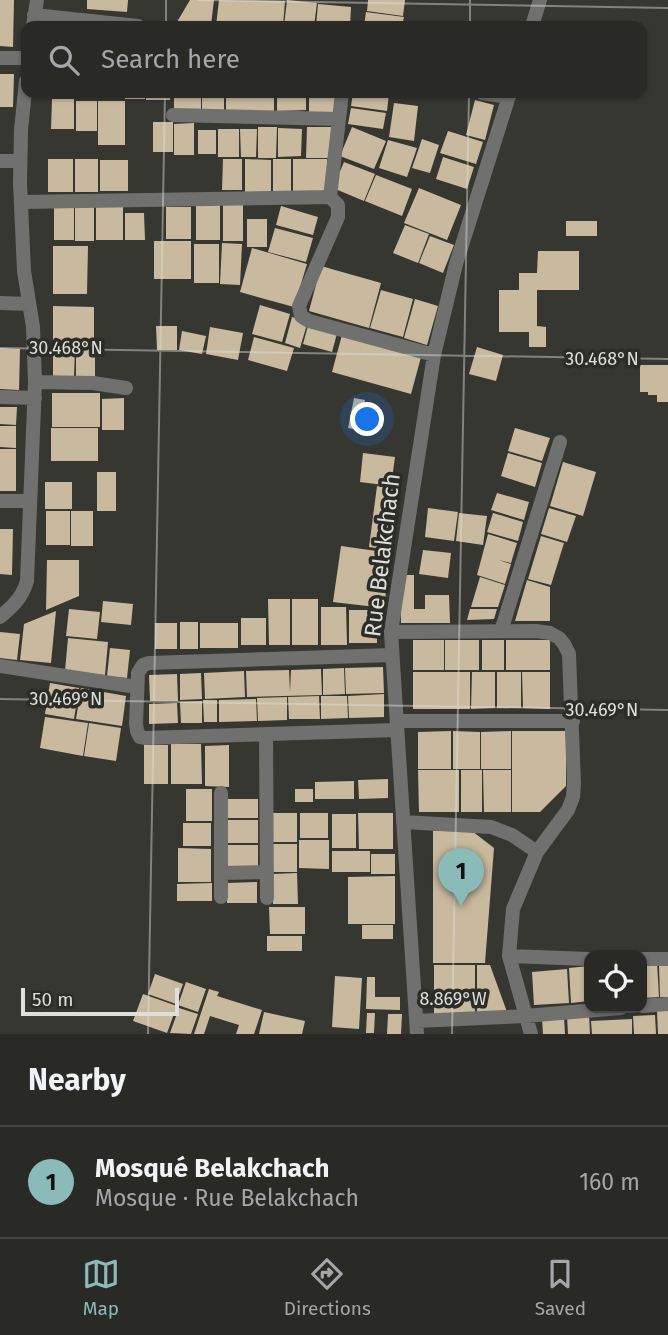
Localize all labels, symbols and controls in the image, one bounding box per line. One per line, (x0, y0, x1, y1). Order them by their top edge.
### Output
search box (21, 21, 647, 98)
icon: search (45, 41, 83, 79)
text: Search here (101, 44, 240, 75)
text: 30.468°N (29, 337, 103, 359)
text: 30.468°N (565, 348, 639, 370)
your location (350, 402, 384, 436)
street label: Rue Belakchach (358, 472, 406, 638)
text: 30.469°N (30, 688, 102, 710)
text: 30.469°N (566, 699, 638, 721)
pin: 1 (438, 848, 484, 906)
map controls (584, 950, 647, 1013)
button: locate (584, 950, 647, 1013)
scale bar (21, 985, 178, 1017)
text: 50 m (32, 988, 73, 1011)
text: 8.869°W (419, 988, 487, 1010)
text: Nearby (28, 1062, 126, 1098)
text: Mosqué Belakchach (95, 1153, 330, 1184)
text: 1 (46, 1168, 56, 1196)
text: 160 m (579, 1168, 640, 1196)
text: Mosque · Rue Belakchach (95, 1184, 359, 1212)
tab: Map (82, 1255, 120, 1320)
tab: Directions (284, 1255, 371, 1320)
tab: Saved (535, 1255, 586, 1320)

